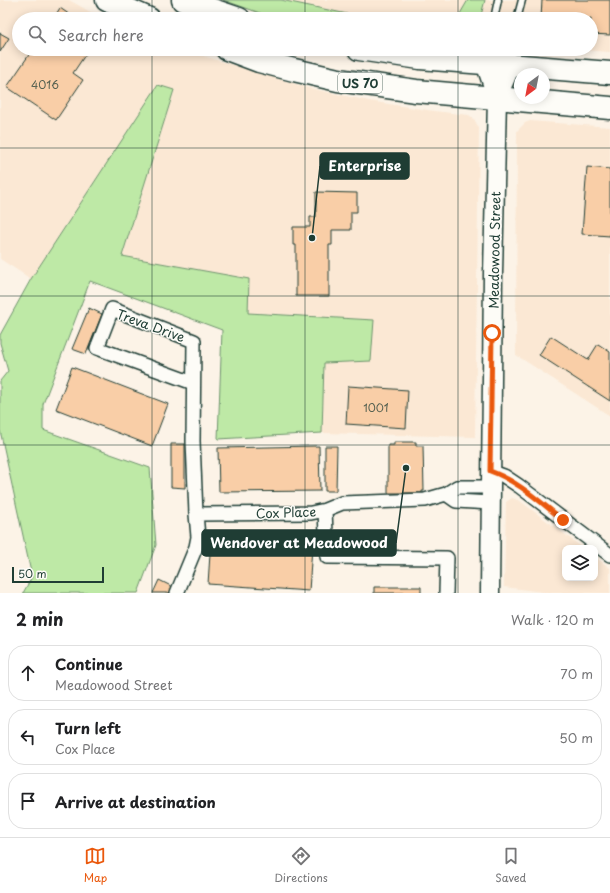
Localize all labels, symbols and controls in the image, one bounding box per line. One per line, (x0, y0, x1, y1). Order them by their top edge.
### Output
search box (12, 12, 598, 56)
icon: search (26, 23, 48, 45)
text: Search here (58, 23, 144, 46)
north arrow (514, 68, 550, 104)
road number: US 70 (338, 73, 382, 93)
house number: 4016 (31, 76, 59, 93)
callout: Enterprise (320, 153, 409, 179)
text: Enterprise (329, 155, 402, 176)
street label: Meadowood Street (483, 191, 505, 309)
street label: Treva Drive (114, 304, 188, 346)
route start (483, 324, 501, 342)
house number: 1001 (363, 399, 389, 416)
street label: Cox Place (256, 501, 317, 523)
route end (554, 511, 572, 529)
callout: Wendover at Meadowood (202, 530, 396, 556)
text: Wendover at Meadowood (210, 532, 388, 553)
map controls (562, 545, 598, 581)
button: layers (562, 545, 598, 581)
scale bar (12, 565, 104, 584)
text: 50 m (18, 565, 47, 582)
text: 2 min (16, 606, 63, 632)
text: Walk · 120 m (511, 610, 594, 629)
text: Continue (55, 652, 123, 675)
icon: ahead (17, 662, 39, 684)
text: 70 m (560, 664, 593, 683)
text: Meadowood Street (55, 675, 173, 694)
text: Turn left (55, 716, 121, 739)
icon: left (17, 726, 39, 748)
text: 50 m (559, 728, 593, 747)
text: Cox Place (55, 739, 115, 758)
icon: arrive (17, 790, 39, 812)
text: Arrive at destination (55, 790, 216, 813)
tab: Map (84, 845, 107, 886)
tab: Directions (274, 845, 328, 886)
tab: Saved (495, 845, 526, 886)

